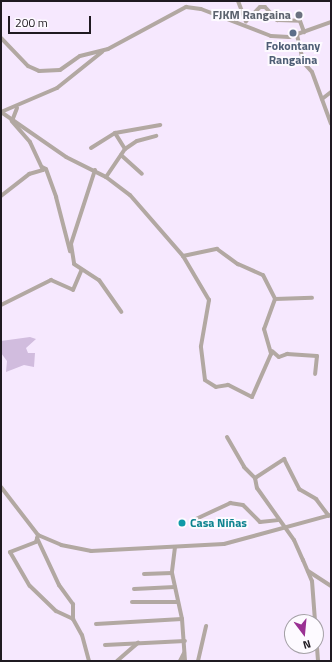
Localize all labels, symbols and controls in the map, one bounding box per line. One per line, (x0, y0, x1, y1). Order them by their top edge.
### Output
scale bar (10, 8, 93, 34)
place label: FJKM Rangaina (212, 8, 291, 22)
marker: FJKM Rangaina (294, 10, 304, 20)
text: 200 m (15, 13, 48, 32)
marker: Fokontany Rangaina (288, 28, 298, 38)
place label: Fokontany Rangaina (266, 39, 320, 67)
place label: Casa Niñas (190, 516, 247, 530)
marker: Casa Niñas (177, 518, 187, 528)
north arrow (284, 614, 324, 654)
text: N (301, 636, 313, 653)

